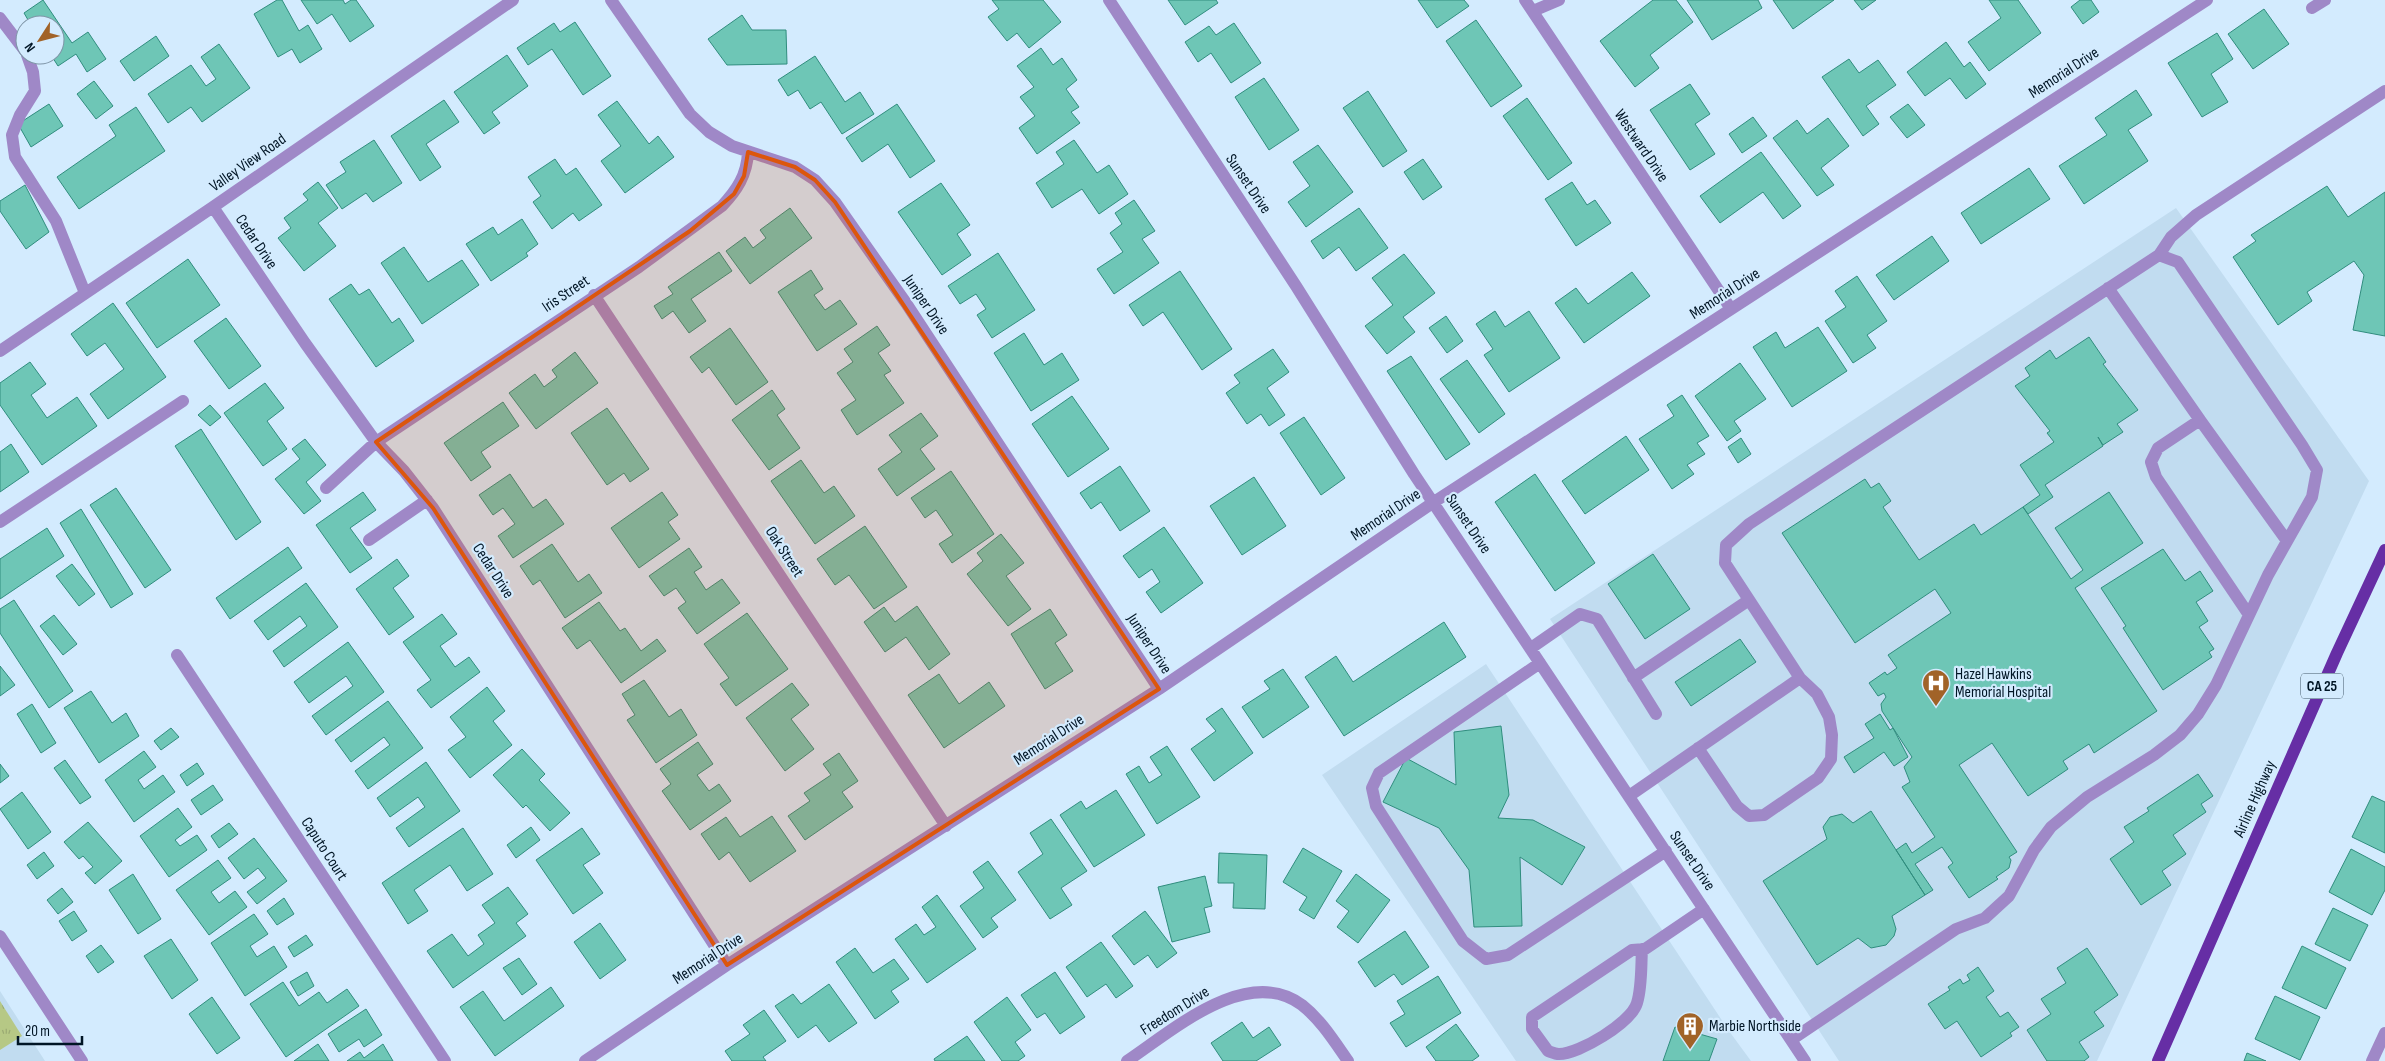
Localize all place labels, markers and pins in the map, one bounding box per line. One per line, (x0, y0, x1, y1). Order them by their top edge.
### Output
place label: Hazel Hawkins Memorial Hospital (1955, 665, 2051, 702)
hospital icon: Hazel Hawkins Memorial Hospital (1921, 668, 1951, 707)
building icon: Marbie Northside (1675, 1011, 1705, 1050)
place label: Marbie Northside (1709, 1017, 1801, 1036)

